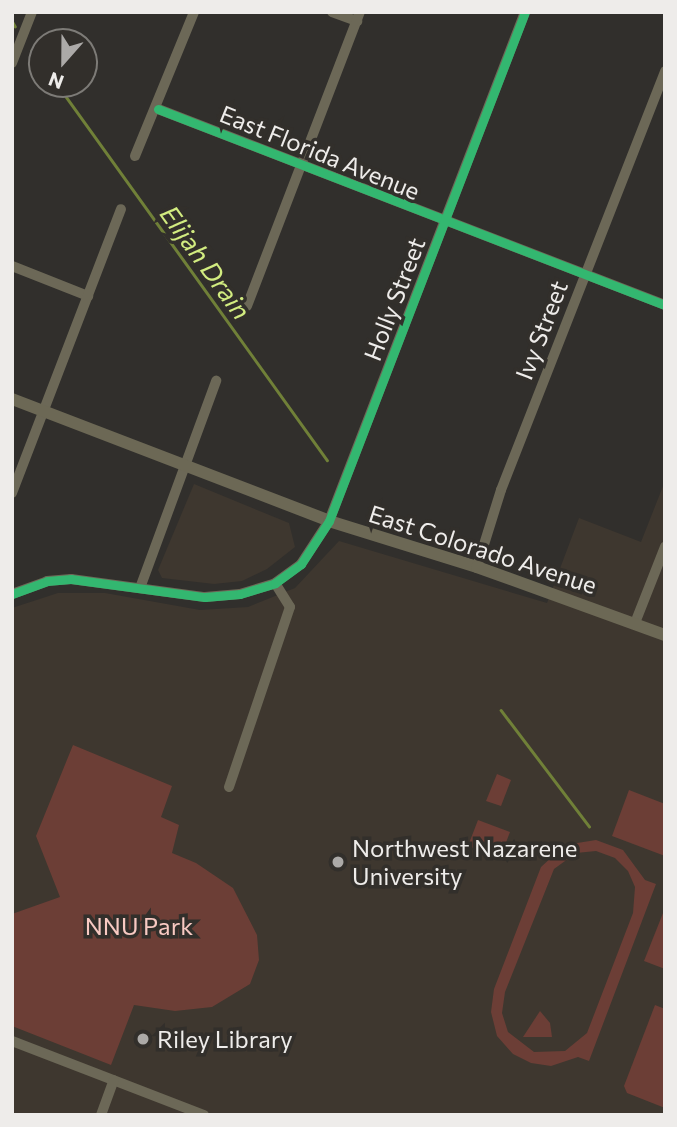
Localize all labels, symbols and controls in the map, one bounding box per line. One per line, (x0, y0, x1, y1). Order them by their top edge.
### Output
north arrow (28, 28, 98, 98)
text: N (45, 68, 67, 94)
street label: East Florida Avenue (216, 99, 424, 205)
water label: Elijah Drain (154, 199, 258, 325)
street label: Holly Street (357, 233, 431, 365)
street label: Ivy Street (509, 276, 573, 384)
street label: East Colorado Avenue (365, 499, 601, 599)
place label: Northwest Nazarene University (352, 834, 577, 890)
marker: Northwest Nazarene University (330, 854, 346, 870)
park label: NNU Park (85, 912, 193, 940)
place label: Riley Library (157, 1025, 293, 1053)
marker: Riley Library (135, 1031, 151, 1047)

